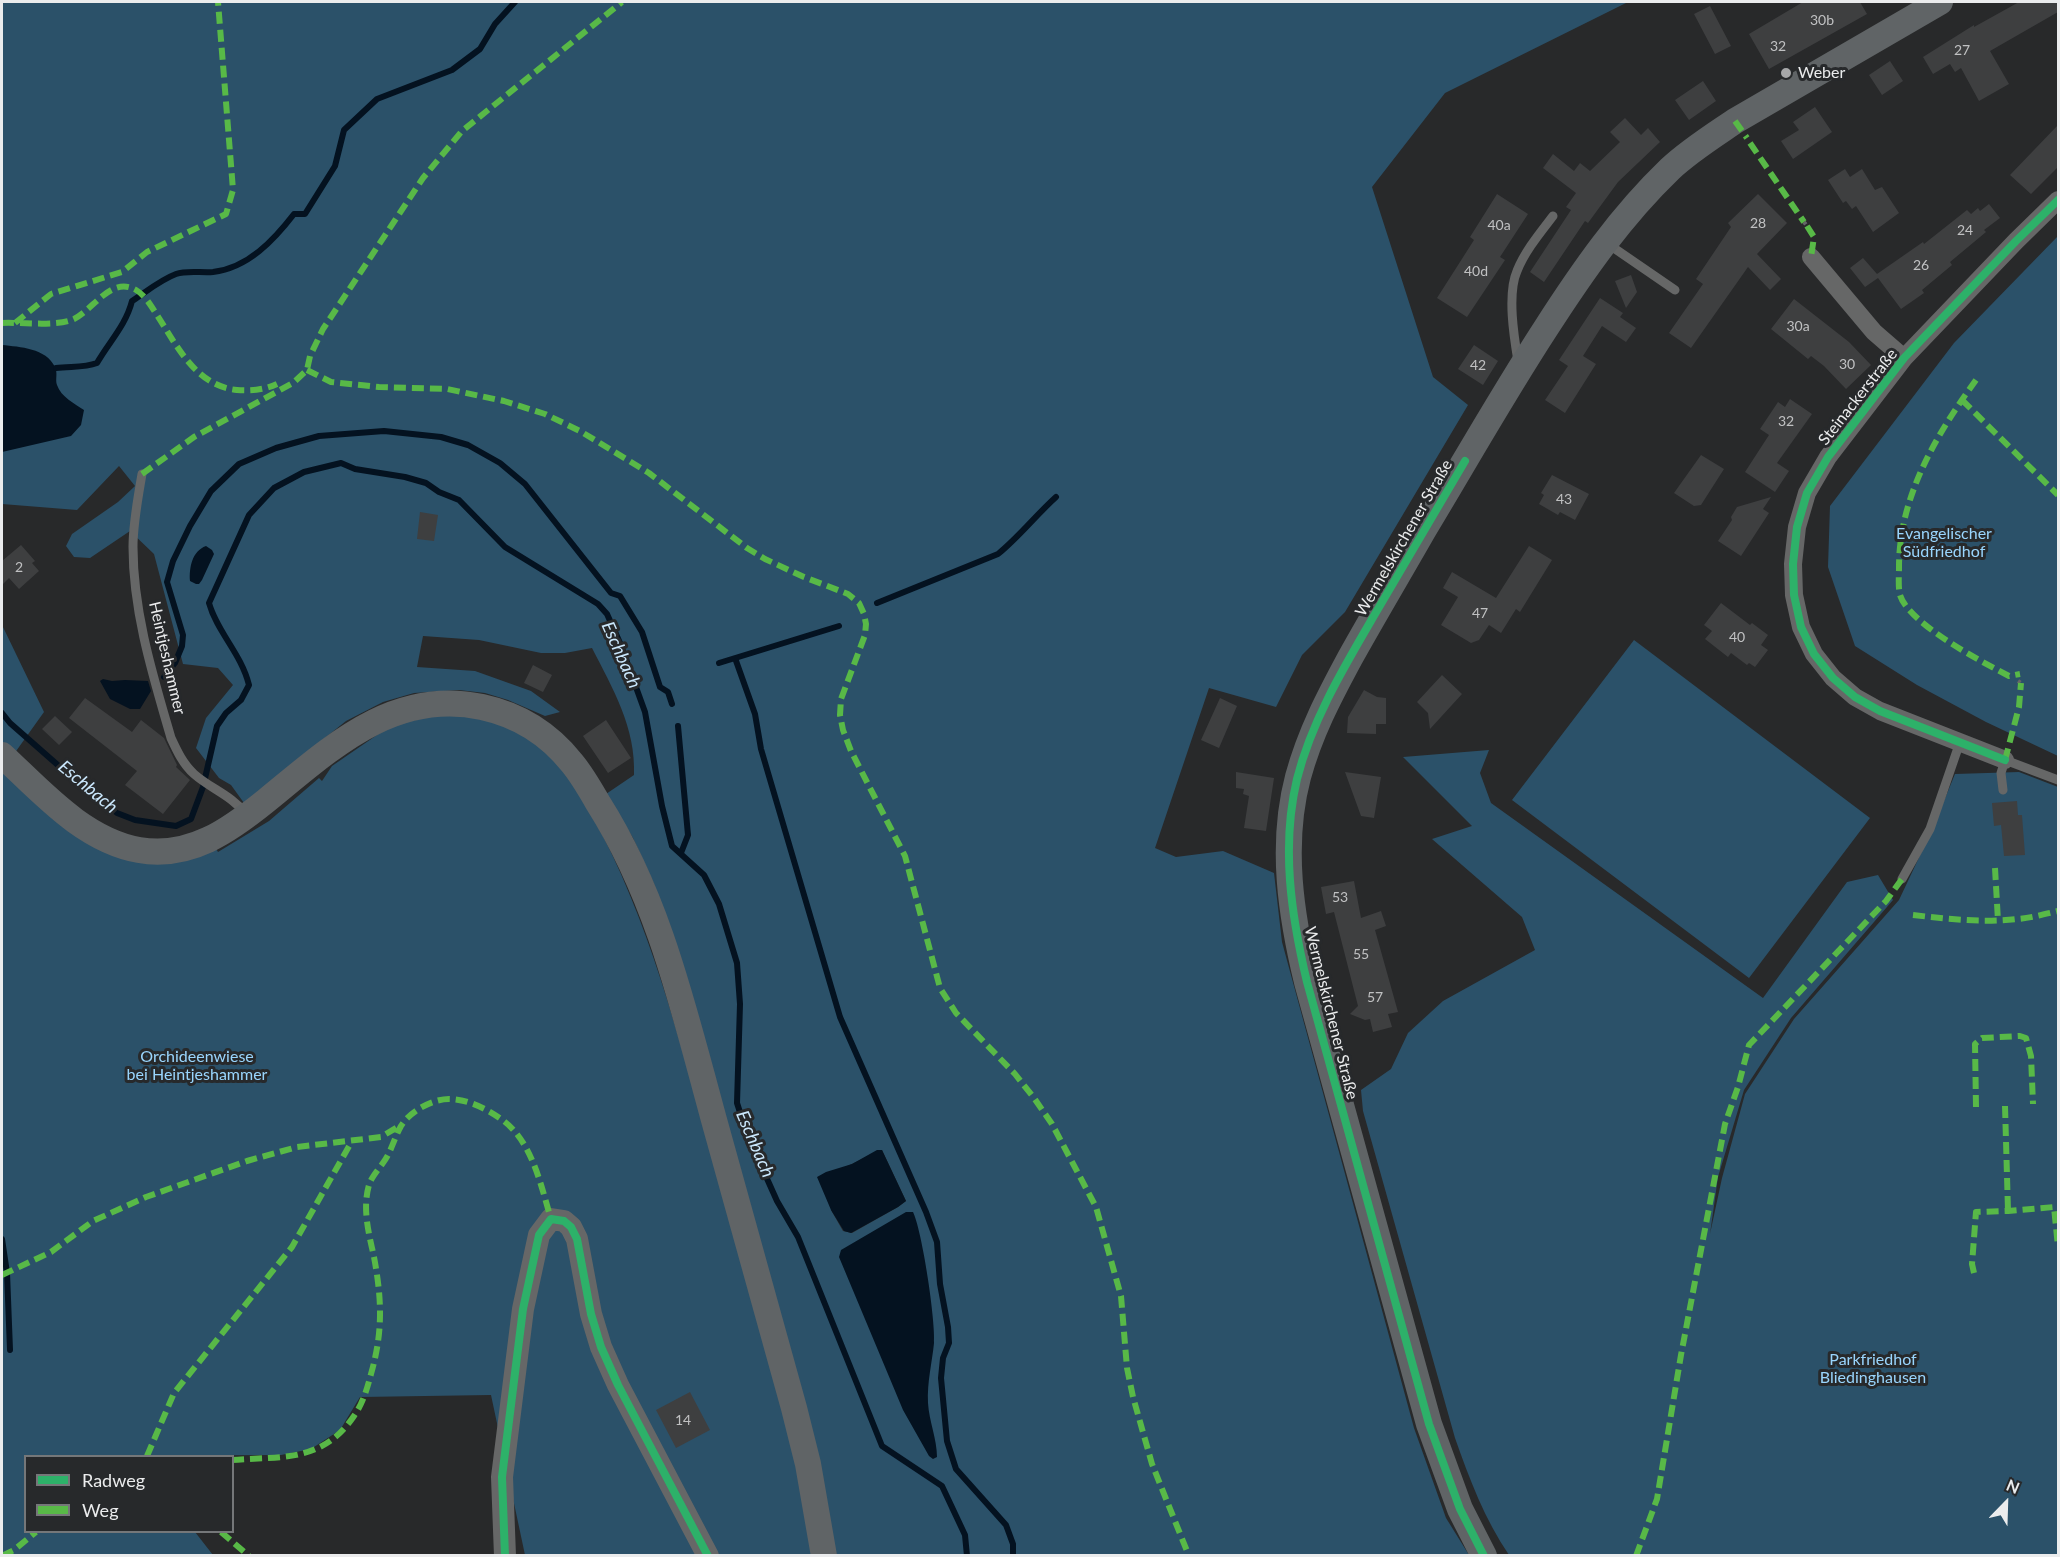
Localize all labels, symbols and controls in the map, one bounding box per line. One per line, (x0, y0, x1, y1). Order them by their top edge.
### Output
house number: 30b (1810, 12, 1834, 28)
house number: 32 (1770, 38, 1786, 54)
house number: 27 (1954, 42, 1970, 58)
place label: Weber (1798, 63, 1845, 83)
marker: Weber (1779, 66, 1793, 80)
house number: 28 (1750, 215, 1766, 231)
house number: 40a (1487, 217, 1511, 233)
house number: 24 (1957, 222, 1973, 238)
house number: 26 (1913, 257, 1929, 273)
house number: 40d (1464, 263, 1488, 279)
house number: 30a (1786, 318, 1810, 334)
street label: Steinackerstraße (1814, 345, 1902, 449)
house number: 30 (1839, 356, 1855, 372)
house number: 42 (1470, 357, 1486, 373)
house number: 32 (1778, 413, 1794, 429)
street label: Wermelskirchener Straße (1351, 456, 1457, 620)
house number: 43 (1556, 491, 1572, 507)
park label: Evangelischer Südfriedhof (1896, 524, 1992, 562)
house number: 2 (15, 559, 23, 575)
street label: Heintjeshammer (145, 600, 189, 716)
house number: 47 (1472, 605, 1488, 621)
water label: Eschbach (597, 618, 645, 692)
house number: 40 (1729, 629, 1745, 645)
water label: Eschbach (54, 756, 122, 818)
house number: 53 (1332, 889, 1348, 905)
street label: Wermelskirchener Straße (1300, 925, 1362, 1101)
house number: 55 (1353, 946, 1369, 962)
house number: 57 (1367, 989, 1383, 1005)
park label: Orchideenwiese bei Heintjeshammer (127, 1047, 267, 1085)
water label: Eschbach (731, 1107, 779, 1181)
park label: Parkfriedhof Bliedinghausen (1820, 1350, 1926, 1388)
house number: 14 (675, 1412, 691, 1428)
legend (24, 1455, 234, 1533)
text: Radweg (82, 1469, 145, 1491)
north arrow (1976, 1473, 2036, 1533)
text: N (2004, 1475, 2023, 1497)
text: Weg (82, 1499, 119, 1521)

